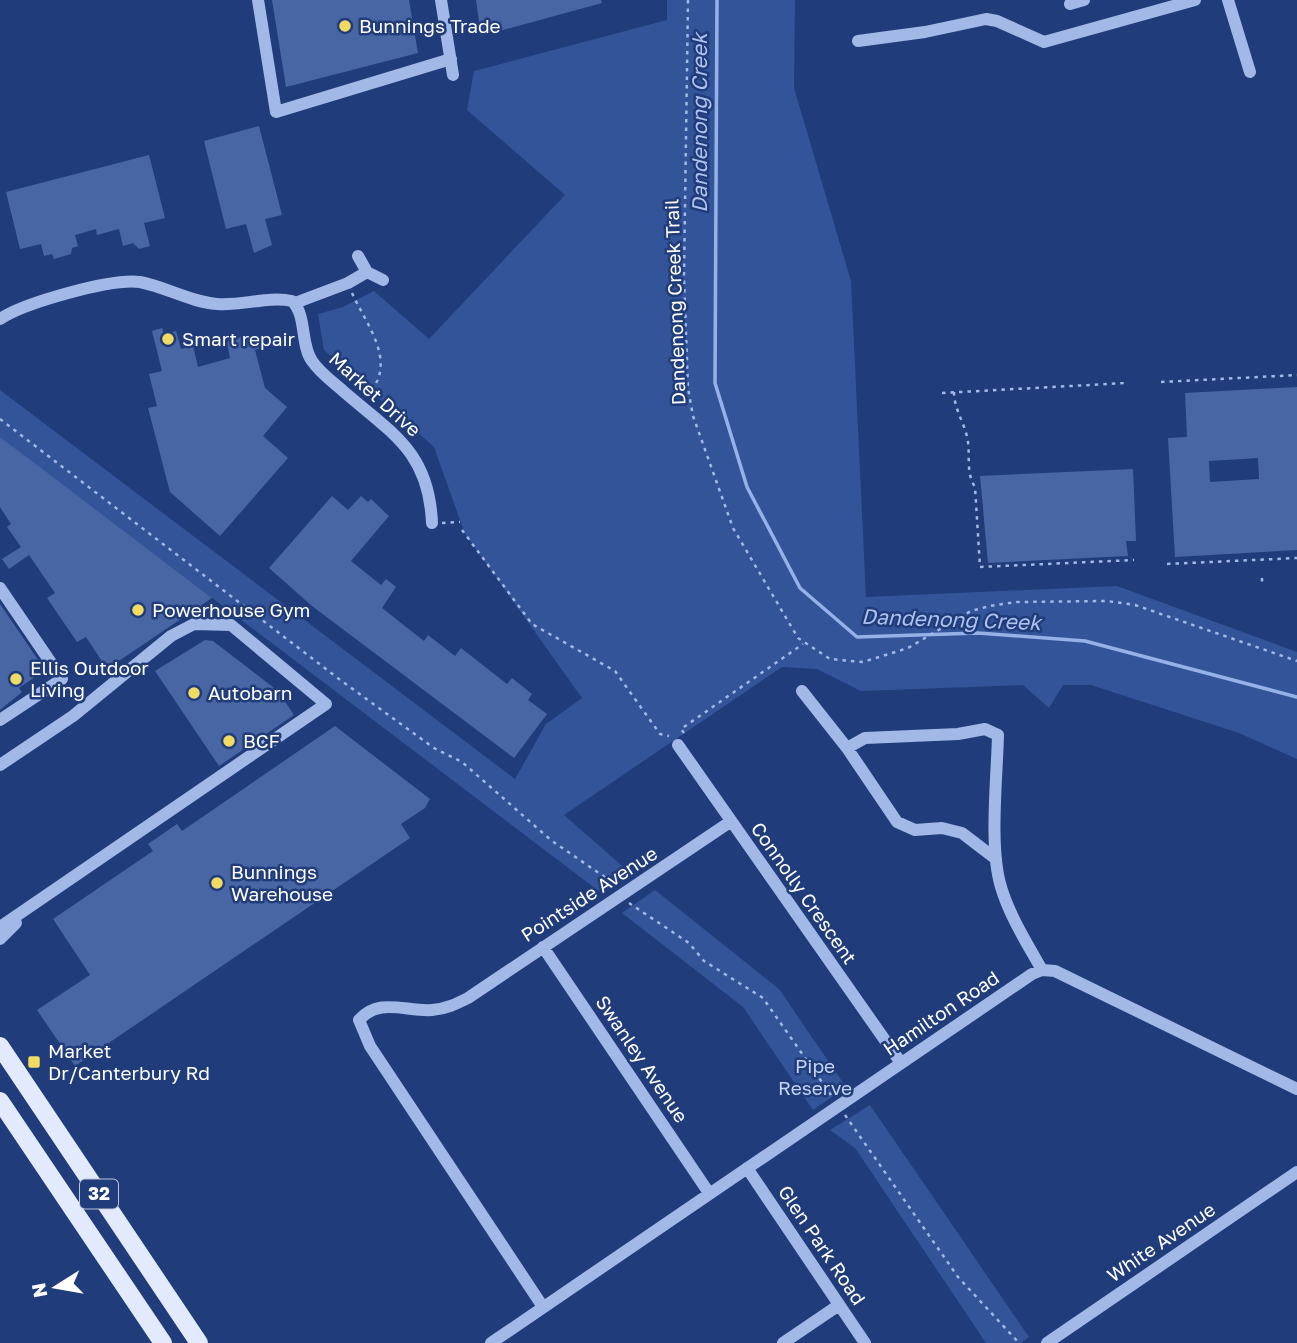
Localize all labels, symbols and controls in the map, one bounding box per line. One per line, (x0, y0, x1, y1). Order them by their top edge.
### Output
place label: Bunnings Trade (359, 14, 501, 37)
marker: Bunnings Trade (337, 18, 353, 34)
water label: Dandenong Creek (686, 31, 712, 213)
street label: Dandenong Creek Trail (659, 198, 690, 406)
place label: Smart repair (182, 327, 296, 350)
marker: Smart repair (160, 331, 176, 347)
street label: Market Drive (325, 347, 426, 441)
place label: Powerhouse Gym (152, 598, 310, 621)
marker: Powerhouse Gym (130, 602, 146, 618)
water label: Dandenong Creek (861, 603, 1043, 635)
place label: Ellis Outdoor Living (30, 656, 149, 701)
marker: Ellis Outdoor Living (8, 671, 24, 687)
place label: Autobarn (208, 681, 292, 704)
marker: Autobarn (186, 685, 202, 701)
place label: BCF (243, 729, 280, 752)
marker: BCF (221, 733, 237, 749)
street label: Connolly Crescent (747, 817, 862, 968)
street label: Pointside Avenue (516, 841, 661, 946)
place label: Bunnings Warehouse (231, 860, 333, 905)
marker: Bunnings Warehouse (209, 875, 225, 891)
street label: Hamilton Road (878, 965, 1003, 1060)
street label: Swanley Avenue (591, 991, 693, 1127)
place label: Market Dr/Canterbury Rd (48, 1039, 210, 1084)
marker: Market Dr/Canterbury Rd (26, 1054, 42, 1070)
park label: Pipe Reserve (778, 1054, 852, 1099)
road number: 32 (80, 1180, 118, 1209)
street label: Glen Park Road (774, 1181, 871, 1309)
street label: White Avenue (1102, 1197, 1219, 1286)
north arrow (21, 1252, 91, 1322)
text: N (26, 1281, 51, 1300)

